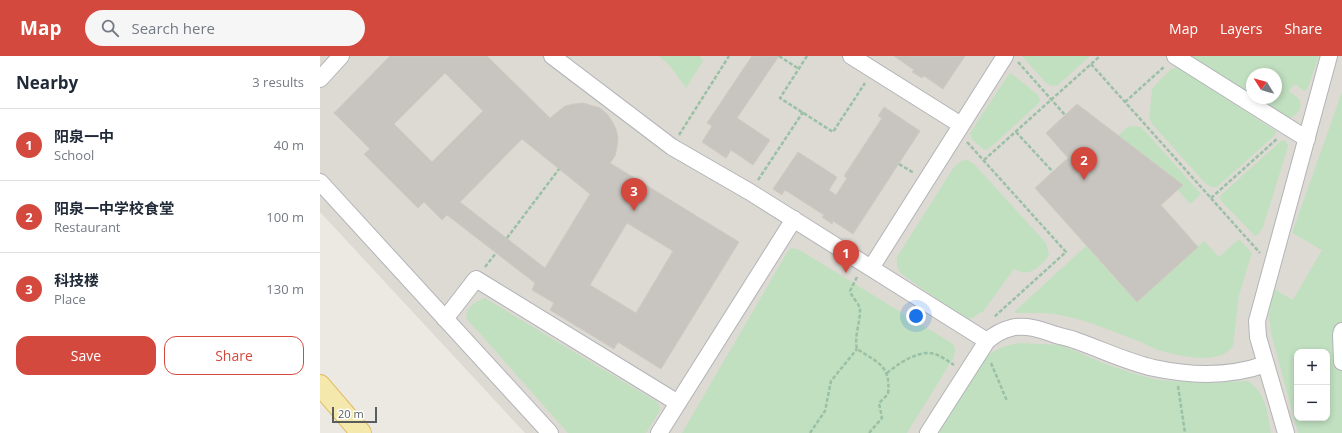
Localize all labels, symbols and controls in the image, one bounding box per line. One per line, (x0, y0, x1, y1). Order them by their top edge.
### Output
search box (85, 10, 365, 46)
text: Map (20, 15, 61, 41)
icon: search (99, 17, 121, 39)
text: Search here (131, 18, 215, 38)
text: Map (1169, 19, 1198, 38)
text: Layers (1220, 19, 1262, 38)
text: Share (1284, 19, 1322, 38)
north arrow (1246, 68, 1282, 104)
text: Nearby (16, 71, 78, 94)
text: 3 results (252, 73, 304, 91)
text: 阳泉一中 (54, 126, 114, 146)
text: 1 (25, 136, 33, 154)
text: 40 m (274, 136, 304, 154)
text: School (54, 146, 94, 164)
pin: 2 (1071, 147, 1097, 180)
pin: 3 (621, 178, 647, 211)
text: 阳泉一中学校食堂 (54, 198, 174, 218)
text: 2 (25, 208, 33, 226)
text: 100 m (266, 208, 304, 226)
text: Restaurant (54, 218, 121, 236)
pin: 1 (833, 240, 859, 273)
text: 科技楼 (54, 270, 99, 290)
text: 3 (25, 280, 33, 298)
text: 130 m (266, 280, 304, 298)
text: Place (54, 290, 86, 308)
your location (906, 306, 926, 326)
button: Save (16, 336, 156, 375)
button: Share (164, 336, 304, 375)
map controls (1294, 349, 1330, 421)
button: + (1294, 349, 1330, 385)
button: − (1294, 385, 1330, 421)
scale bar (332, 405, 377, 424)
text: 20 m (338, 406, 364, 421)

